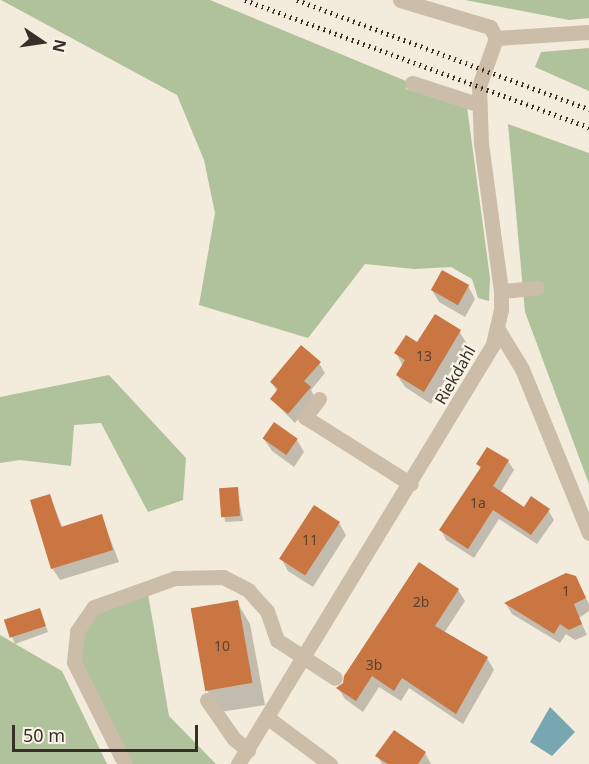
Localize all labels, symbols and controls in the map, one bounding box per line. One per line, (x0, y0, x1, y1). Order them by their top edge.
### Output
north arrow (12, 12, 72, 72)
text: N (47, 37, 72, 55)
street label: Riekdahl (431, 342, 479, 408)
house number: 13 (416, 348, 432, 364)
house number: 1a (470, 495, 486, 511)
house number: 11 (302, 532, 318, 548)
house number: 1 (562, 583, 570, 599)
house number: 2b (413, 594, 429, 610)
house number: 10 (214, 638, 230, 654)
house number: 3b (366, 657, 382, 673)
scale bar (15, 713, 201, 751)
text: 50 m (23, 723, 65, 747)

